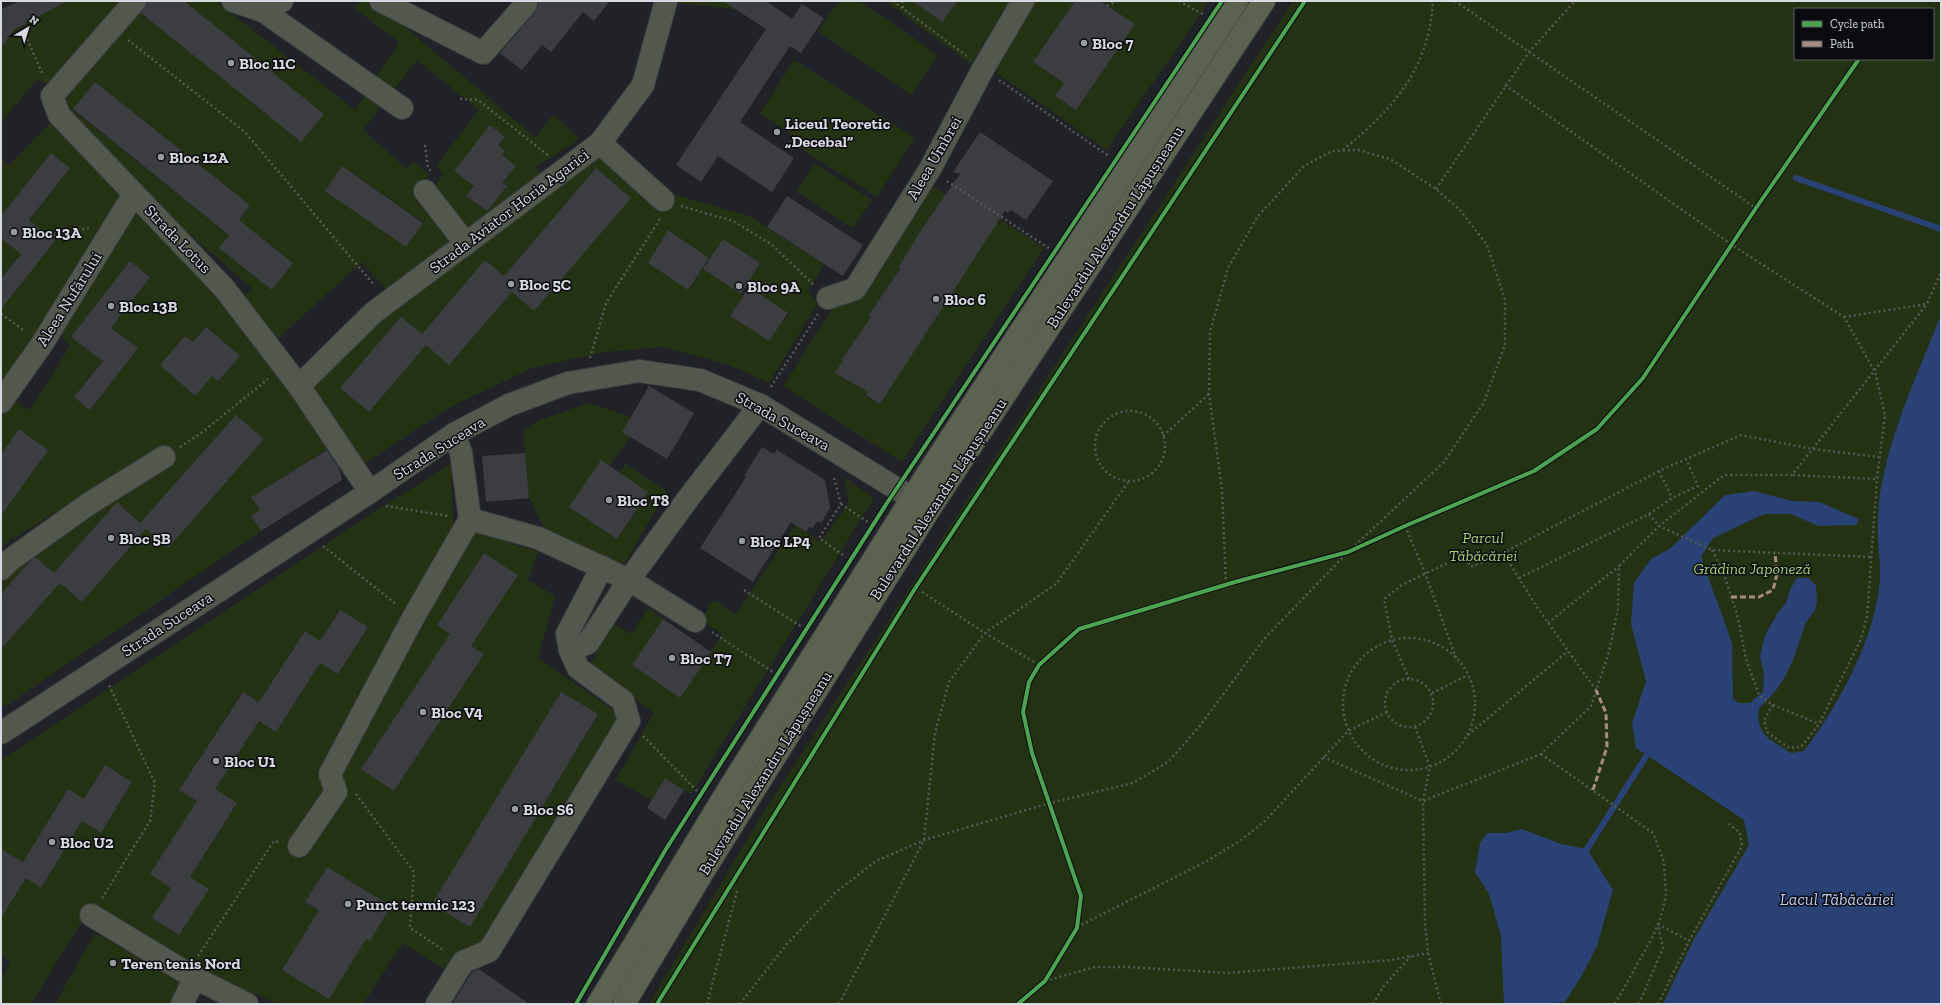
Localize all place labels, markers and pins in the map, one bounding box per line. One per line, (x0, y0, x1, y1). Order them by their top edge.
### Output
place label: Bloc 7 (1092, 34, 1133, 53)
marker: Bloc 7 (1079, 38, 1089, 48)
place label: Bloc 11C (239, 54, 296, 73)
marker: Bloc 11C (226, 58, 236, 68)
place label: Liceul Teoretic „Decebal” (785, 114, 891, 151)
marker: Liceul Teoretic „Decebal” (772, 127, 782, 137)
place label: Bloc 12A (169, 148, 228, 167)
marker: Bloc 12A (156, 152, 166, 162)
place label: Bloc 13A (22, 223, 81, 242)
marker: Bloc 13A (9, 227, 19, 237)
place label: Bloc 5C (519, 275, 571, 294)
place label: Bloc 9A (747, 277, 800, 296)
marker: Bloc 5C (506, 279, 516, 289)
marker: Bloc 9A (734, 281, 744, 291)
place label: Bloc 6 (944, 290, 986, 309)
marker: Bloc 6 (931, 294, 941, 304)
place label: Bloc 13B (119, 297, 177, 316)
marker: Bloc 13B (106, 301, 116, 311)
place label: Bloc T8 (617, 491, 670, 510)
marker: Bloc T8 (604, 495, 614, 505)
place label: Bloc 5B (119, 529, 171, 548)
place label: Bloc LP4 (750, 532, 811, 551)
marker: Bloc 5B (106, 533, 116, 543)
marker: Bloc LP4 (737, 536, 747, 546)
place label: Bloc T7 (680, 649, 732, 668)
marker: Bloc T7 (667, 653, 677, 663)
place label: Bloc V4 (431, 703, 483, 722)
marker: Bloc V4 (418, 707, 428, 717)
place label: Bloc U1 (224, 752, 276, 771)
marker: Bloc U1 (211, 756, 221, 766)
place label: Bloc S6 (523, 800, 574, 819)
marker: Bloc S6 (510, 804, 520, 814)
place label: Bloc U2 (60, 833, 114, 852)
marker: Bloc U2 (47, 837, 57, 847)
place label: Punct termic 123 (356, 895, 476, 914)
marker: Punct termic 123 (343, 899, 353, 909)
place label: Teren tenis Nord (121, 954, 241, 973)
marker: Teren tenis Nord (108, 958, 118, 968)

